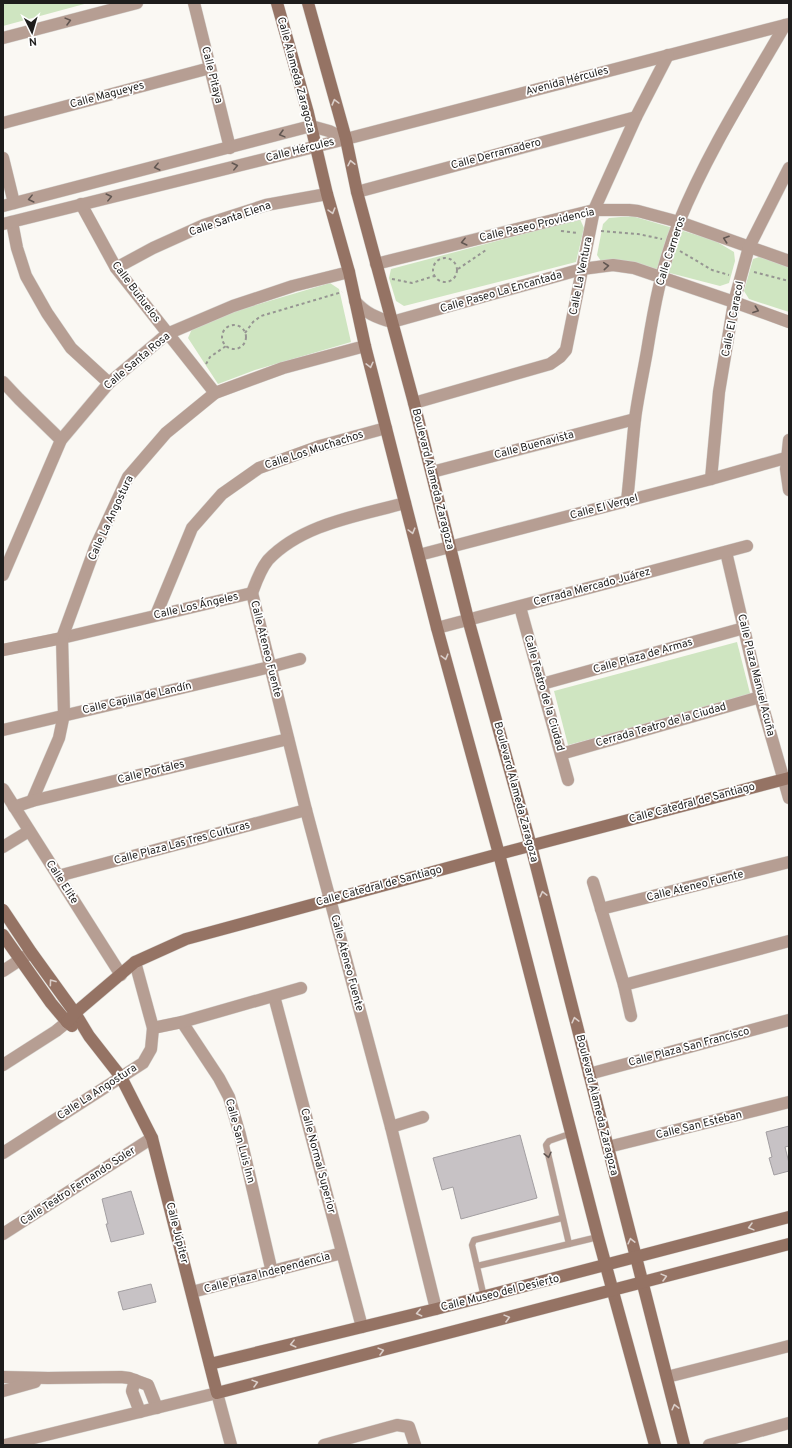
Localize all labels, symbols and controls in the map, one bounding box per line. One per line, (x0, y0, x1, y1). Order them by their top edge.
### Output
north arrow (12, 12, 52, 52)
street label: Calle Alameda Zaragoza (274, 15, 318, 135)
one-way arrow (64, 17, 71, 26)
text: N (28, 34, 37, 48)
street label: Calle Pitaya (198, 45, 226, 105)
street label: Avenida Hércules (524, 63, 610, 99)
street label: Calle Magueyes (68, 78, 146, 112)
one-way arrow (332, 98, 340, 105)
one-way arrow (279, 129, 286, 137)
street label: Calle Hércules (264, 135, 336, 165)
street label: Calle Derramadero (450, 135, 542, 173)
one-way arrow (347, 160, 355, 167)
one-way arrow (153, 162, 160, 170)
one-way arrow (231, 162, 238, 171)
one-way arrow (105, 193, 112, 202)
one-way arrow (28, 194, 35, 203)
street label: Calle Santa Elena (187, 198, 273, 240)
street label: Calle Paseo Providencia (478, 205, 596, 245)
one-way arrow (327, 208, 335, 215)
street label: Calle Carneros (653, 215, 689, 287)
street label: Calle La Ventura (567, 235, 595, 316)
one-way arrow (723, 235, 730, 243)
one-way arrow (461, 238, 467, 246)
street label: Calle Buñuelos (108, 259, 164, 325)
one-way arrow (603, 262, 609, 271)
street label: Calle Paseo La Encantada (438, 268, 564, 316)
street label: Calle El Caracol (719, 280, 747, 358)
one-way arrow (753, 306, 760, 314)
street label: Calle Santa Rosa (101, 329, 173, 393)
one-way arrow (365, 361, 374, 368)
street label: Boulevard Alameda Zaragoza (409, 407, 457, 551)
street label: Calle Los Muchachos (263, 427, 365, 473)
street label: Calle Buenavista (493, 428, 576, 462)
street label: Calle La Angostura (85, 473, 137, 563)
street label: Calle El Vergel (568, 491, 640, 523)
one-way arrow (407, 527, 416, 534)
street label: Cerrada Mercado Juárez (532, 565, 652, 609)
street label: Calle Los Ángeles (152, 588, 240, 623)
street label: Calle Ateneo Fuente (247, 599, 285, 699)
street label: Calle Plaza Manuel Acuña (734, 612, 778, 738)
street label: Calle Teatro de la Ciudad (521, 633, 567, 753)
street label: Calle Plaza de Armas (592, 635, 694, 677)
one-way arrow (440, 653, 449, 660)
street label: Calle Capilla de Landín (81, 679, 193, 717)
street label: Cerrada Teatro de la Ciudad (594, 700, 728, 750)
street label: Boulevard Alameda Zaragoza (490, 720, 542, 864)
street label: Calle Portales (116, 757, 186, 787)
street label: Calle Catedral de Santiago (628, 779, 756, 827)
street label: Calle Plaza Las Tres Culturas (112, 818, 252, 868)
street label: Calle Elite (43, 857, 81, 907)
street label: Calle Catedral de Santiago (315, 862, 443, 910)
street label: Calle Ateneo Fuente (645, 867, 745, 905)
one-way arrow (539, 891, 548, 898)
street label: Calle Ateneo Fuente (327, 913, 367, 1013)
one-way arrow (50, 979, 57, 986)
one-way arrow (571, 1017, 580, 1024)
street label: Calle Plaza San Francisco (627, 1024, 751, 1070)
street label: Boulevard Alameda Zaragoza (573, 1033, 621, 1177)
street label: Calle La Angostura (54, 1061, 140, 1123)
street label: Calle San Luis Inn (222, 1097, 258, 1185)
street label: Calle Normal Superior (297, 1107, 339, 1216)
street label: Calle San Esteban (654, 1108, 744, 1142)
street label: Calle Teatro Fernando Soler (18, 1143, 139, 1229)
one-way arrow (543, 1151, 551, 1158)
street label: Calle Júpiter (163, 1201, 192, 1266)
one-way arrow (748, 1222, 755, 1230)
one-way arrow (628, 1238, 636, 1244)
street label: Calle Plaza Independencia (203, 1249, 332, 1297)
street label: Calle Museo del Desierto (439, 1272, 561, 1314)
one-way arrow (660, 1273, 667, 1282)
one-way arrow (416, 1309, 422, 1317)
one-way arrow (503, 1314, 510, 1323)
one-way arrow (289, 1339, 296, 1348)
one-way arrow (378, 1347, 384, 1355)
one-way arrow (252, 1380, 258, 1388)
one-way arrow (671, 1404, 679, 1410)

